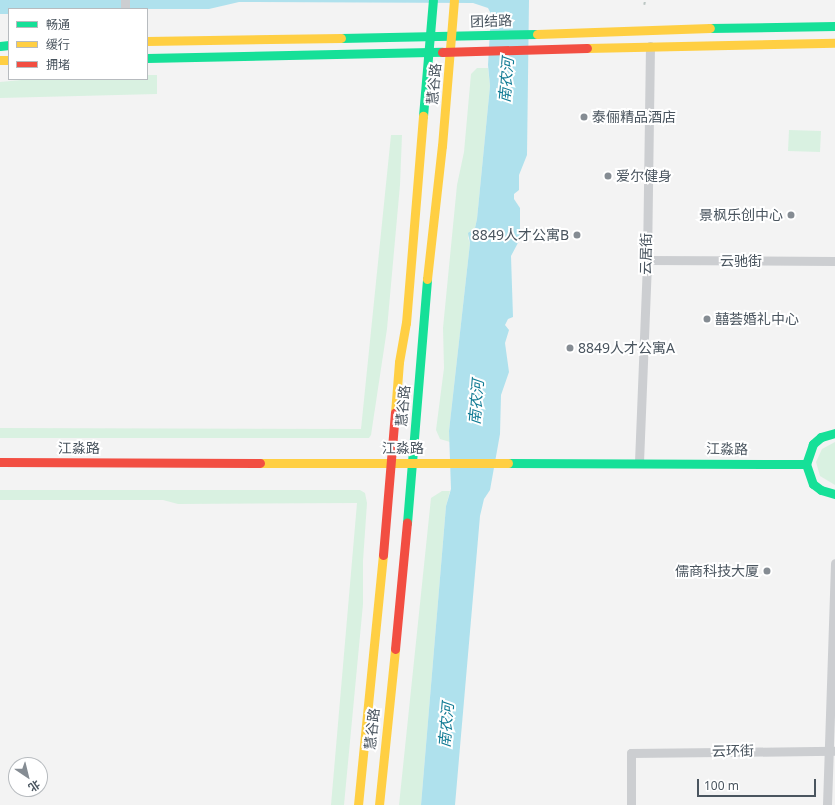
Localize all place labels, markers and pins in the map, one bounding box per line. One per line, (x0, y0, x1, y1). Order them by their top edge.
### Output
place label: 泰俪精品酒店 (592, 109, 676, 125)
marker: 泰俪精品酒店 (579, 112, 589, 122)
place label: 爱尔健身 (616, 168, 672, 184)
marker: 爱尔健身 (603, 171, 613, 181)
place label: 景枫乐创中心 (699, 207, 783, 223)
marker: 景枫乐创中心 (786, 210, 796, 220)
place label: 8849人才公寓B (472, 227, 569, 243)
marker: 8849人才公寓B (572, 230, 582, 240)
place label: 囍荟婚礼中心 (715, 311, 799, 327)
marker: 囍荟婚礼中心 (702, 314, 712, 324)
place label: 8849人才公寓A (578, 340, 675, 356)
marker: 8849人才公寓A (565, 343, 575, 353)
place label: 儒商科技大厦 (675, 563, 759, 579)
marker: 儒商科技大厦 (762, 566, 772, 576)

